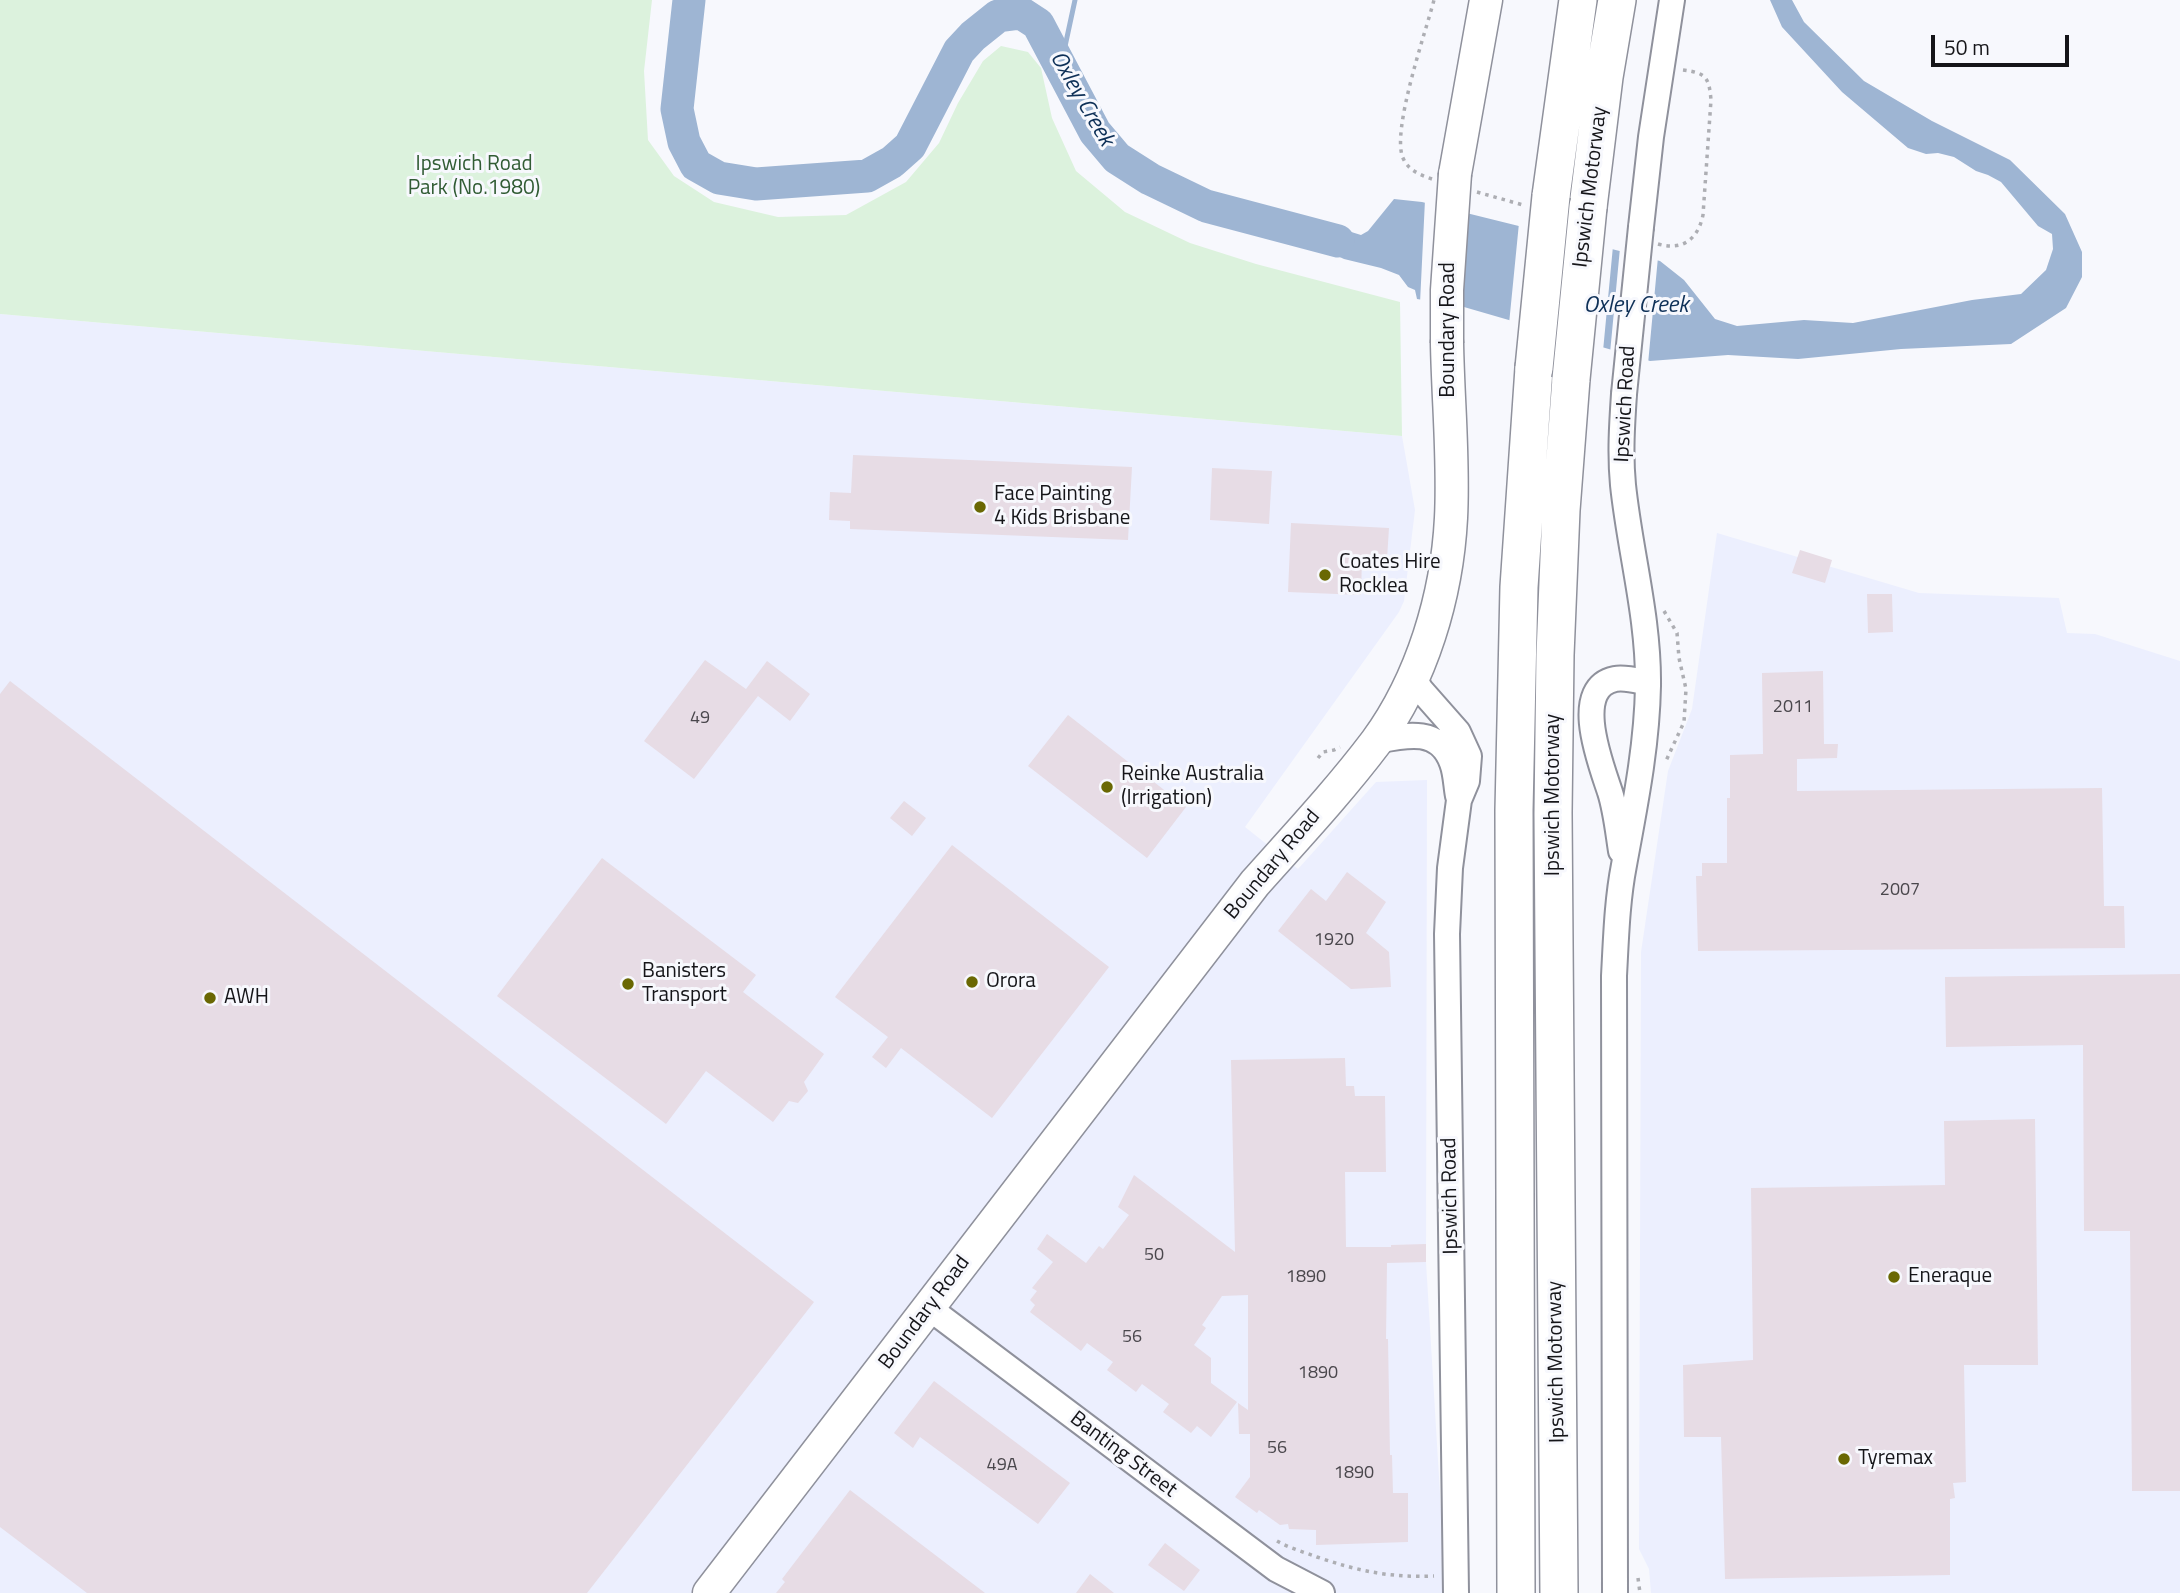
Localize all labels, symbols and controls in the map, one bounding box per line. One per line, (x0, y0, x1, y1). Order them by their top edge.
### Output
scale bar (1935, 21, 2073, 65)
text: 50 m (1944, 31, 1990, 63)
water label: Oxley Creek (1043, 47, 1119, 151)
street label: Ipswich Motorway (1569, 105, 1613, 269)
park label: Ipswich Road Park (No.1980) (408, 152, 540, 202)
street label: Boundary Road (1436, 262, 1462, 398)
water label: Oxley Creek (1584, 292, 1688, 320)
street label: Ipswich Road (1610, 345, 1642, 463)
place label: Face Painting 4 Kids Brisbane (994, 482, 1130, 532)
marker: Face Painting 4 Kids Brisbane (972, 499, 988, 515)
place label: Coates Hire Rocklea (1339, 550, 1441, 600)
marker: Coates Hire Rocklea (1317, 567, 1333, 583)
house number: 2011 (1773, 697, 1813, 719)
house number: 49 (690, 708, 710, 730)
street label: Ipswich Motorway (1541, 714, 1567, 876)
place label: Reinke Australia (Irrigation) (1121, 762, 1264, 812)
marker: Reinke Australia (Irrigation) (1099, 779, 1115, 795)
street label: Boundary Road (1220, 805, 1326, 925)
house number: 2007 (1880, 880, 1920, 902)
house number: 1920 (1314, 930, 1354, 952)
place label: Banisters Transport (642, 959, 727, 1009)
place label: Orora (986, 969, 1036, 995)
marker: Orora (964, 974, 980, 990)
marker: Banisters Transport (620, 976, 636, 992)
place label: AWH (224, 985, 269, 1011)
marker: AWH (202, 990, 218, 1006)
street label: Ipswich Road (1437, 1137, 1465, 1255)
house number: 50 (1144, 1245, 1164, 1267)
street label: Boundary Road (874, 1251, 976, 1375)
place label: Eneraque (1908, 1264, 1992, 1290)
house number: 1890 (1286, 1267, 1326, 1289)
marker: Eneraque (1886, 1269, 1902, 1285)
street label: Ipswich Motorway (1543, 1281, 1571, 1443)
house number: 56 (1122, 1327, 1142, 1349)
house number: 1890 (1298, 1363, 1338, 1385)
street label: Banting Street (1065, 1407, 1181, 1503)
house number: 56 (1267, 1438, 1287, 1460)
place label: Tyremax (1858, 1446, 1933, 1472)
marker: Tyremax (1836, 1451, 1852, 1467)
house number: 49A (987, 1455, 1017, 1477)
house number: 1890 (1334, 1463, 1374, 1485)

